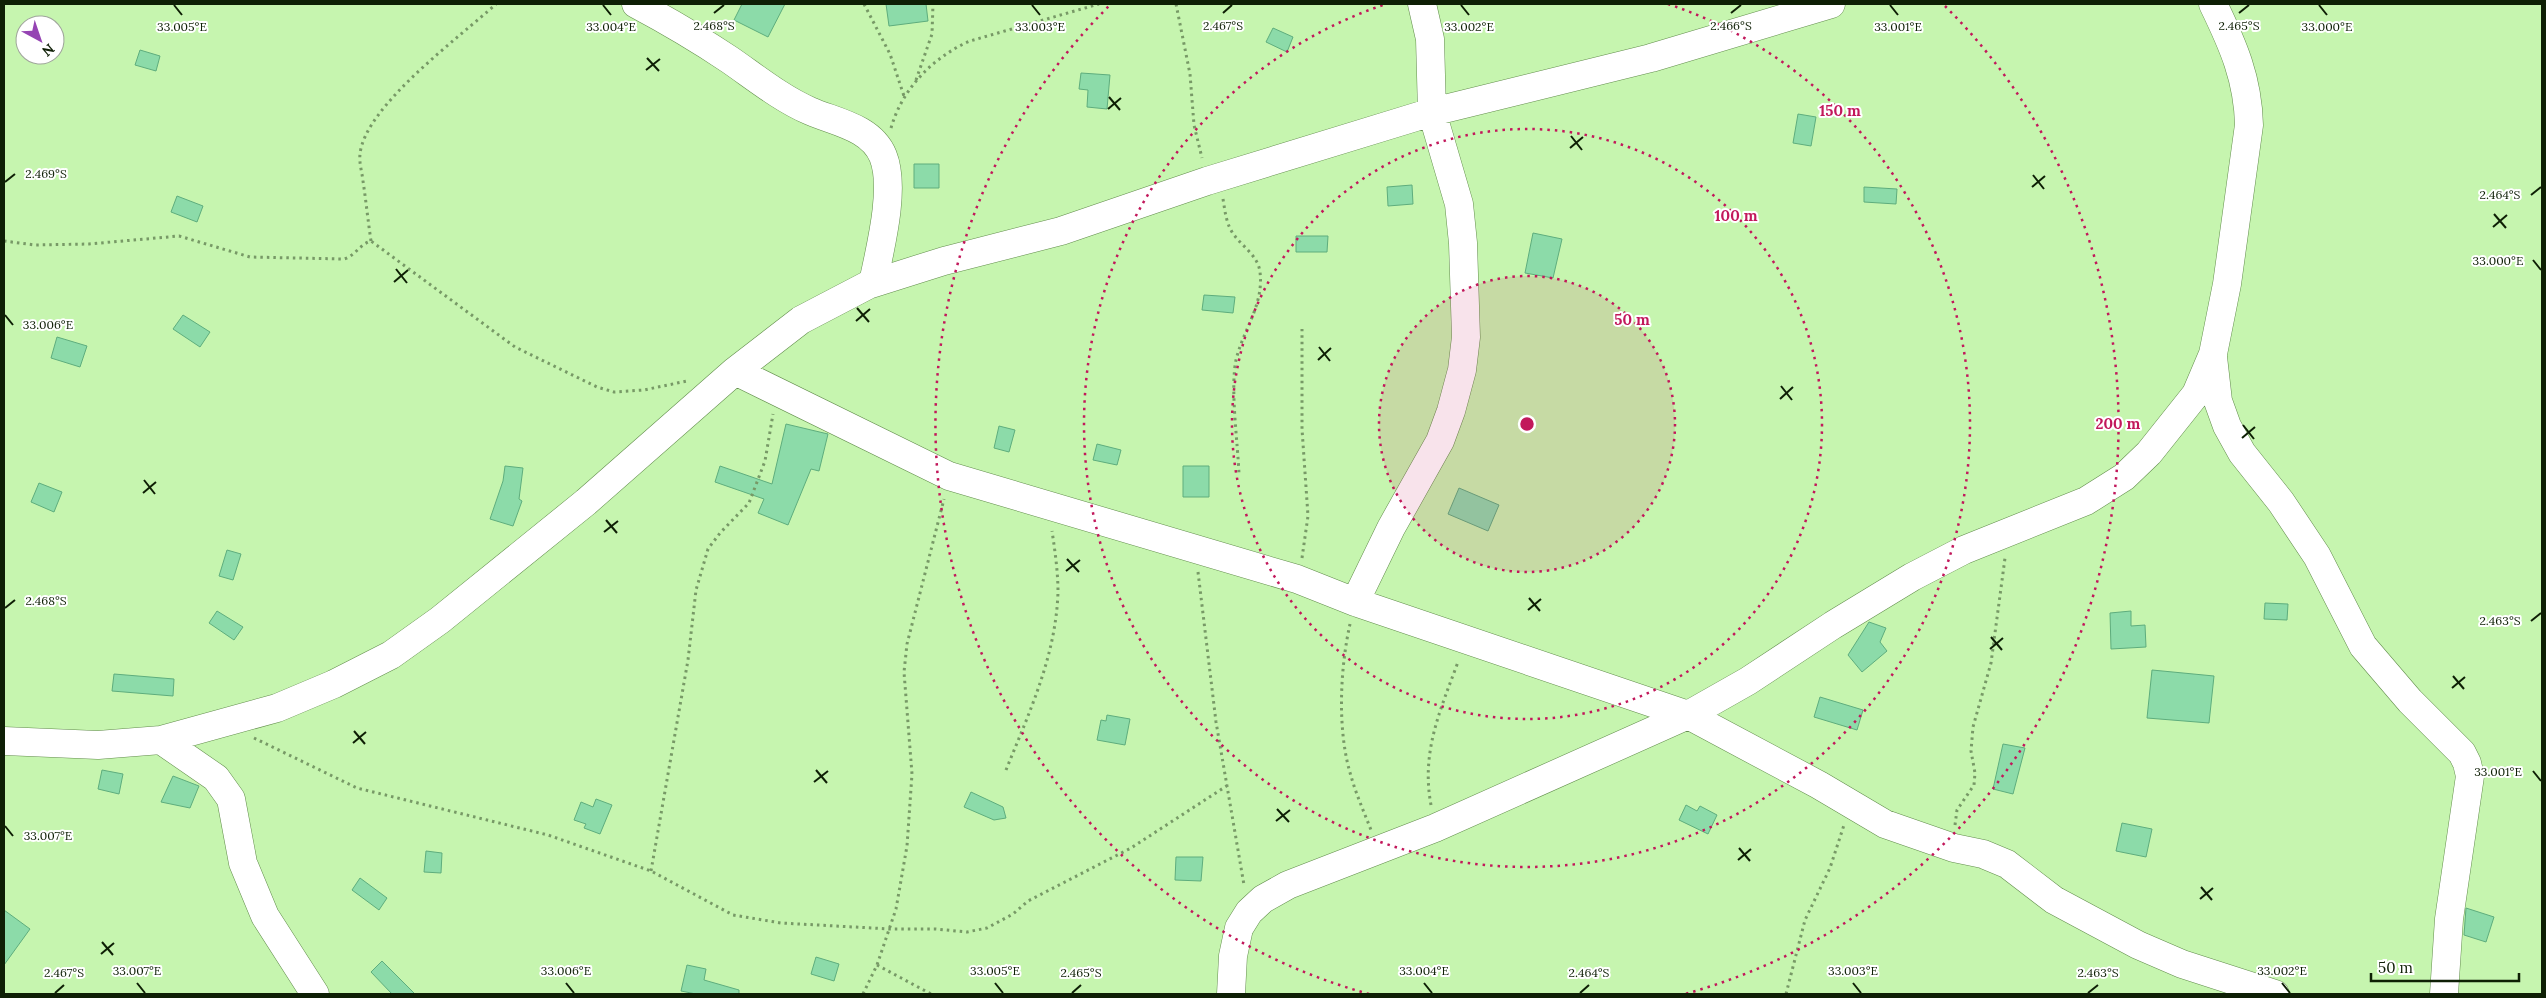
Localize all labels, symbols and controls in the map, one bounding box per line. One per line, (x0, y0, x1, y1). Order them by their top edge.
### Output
north arrow (15, 15, 65, 65)
text: 2.468°S (693, 18, 735, 33)
text: 2.467°S (1203, 18, 1243, 33)
text: 2.466°S (1710, 18, 1752, 33)
text: 2.465°S (2218, 18, 2260, 33)
text: 33.005°E (157, 19, 207, 34)
text: 33.004°E (586, 19, 636, 34)
text: 33.003°E (1015, 19, 1065, 34)
text: 33.002°E (1444, 19, 1494, 34)
text: 33.001°E (1874, 19, 1922, 34)
text: 33.000°E (2302, 19, 2352, 34)
text: N (38, 40, 58, 60)
text: 150 m (1819, 101, 1861, 120)
text: 2.469°S (25, 166, 67, 181)
text: 2.464°S (2480, 187, 2521, 202)
text: 100 m (1715, 206, 1758, 225)
text: 33.000°E (2473, 253, 2523, 268)
text: 50 m (1614, 310, 1650, 329)
text: 33.006°E (23, 317, 73, 332)
text: 200 m (2096, 414, 2141, 433)
centre of rings (1518, 415, 1536, 433)
text: 2.468°S (25, 593, 67, 608)
text: 2.463°S (2479, 613, 2521, 628)
text: 33.001°E (2474, 764, 2522, 779)
text: 33.007°E (24, 828, 72, 843)
scale bar (2371, 950, 2518, 982)
text: 50 m (2378, 958, 2413, 977)
text: 33.007°E (113, 963, 161, 978)
text: 33.006°E (541, 963, 591, 978)
text: 33.005°E (970, 963, 1020, 978)
text: 33.004°E (1399, 963, 1449, 978)
text: 33.003°E (1828, 963, 1878, 978)
text: 33.002°E (2257, 963, 2307, 978)
text: 2.467°S (44, 965, 84, 980)
text: 2.465°S (1060, 965, 1102, 980)
text: 2.464°S (1569, 965, 1610, 980)
text: 2.463°S (2077, 965, 2119, 980)

